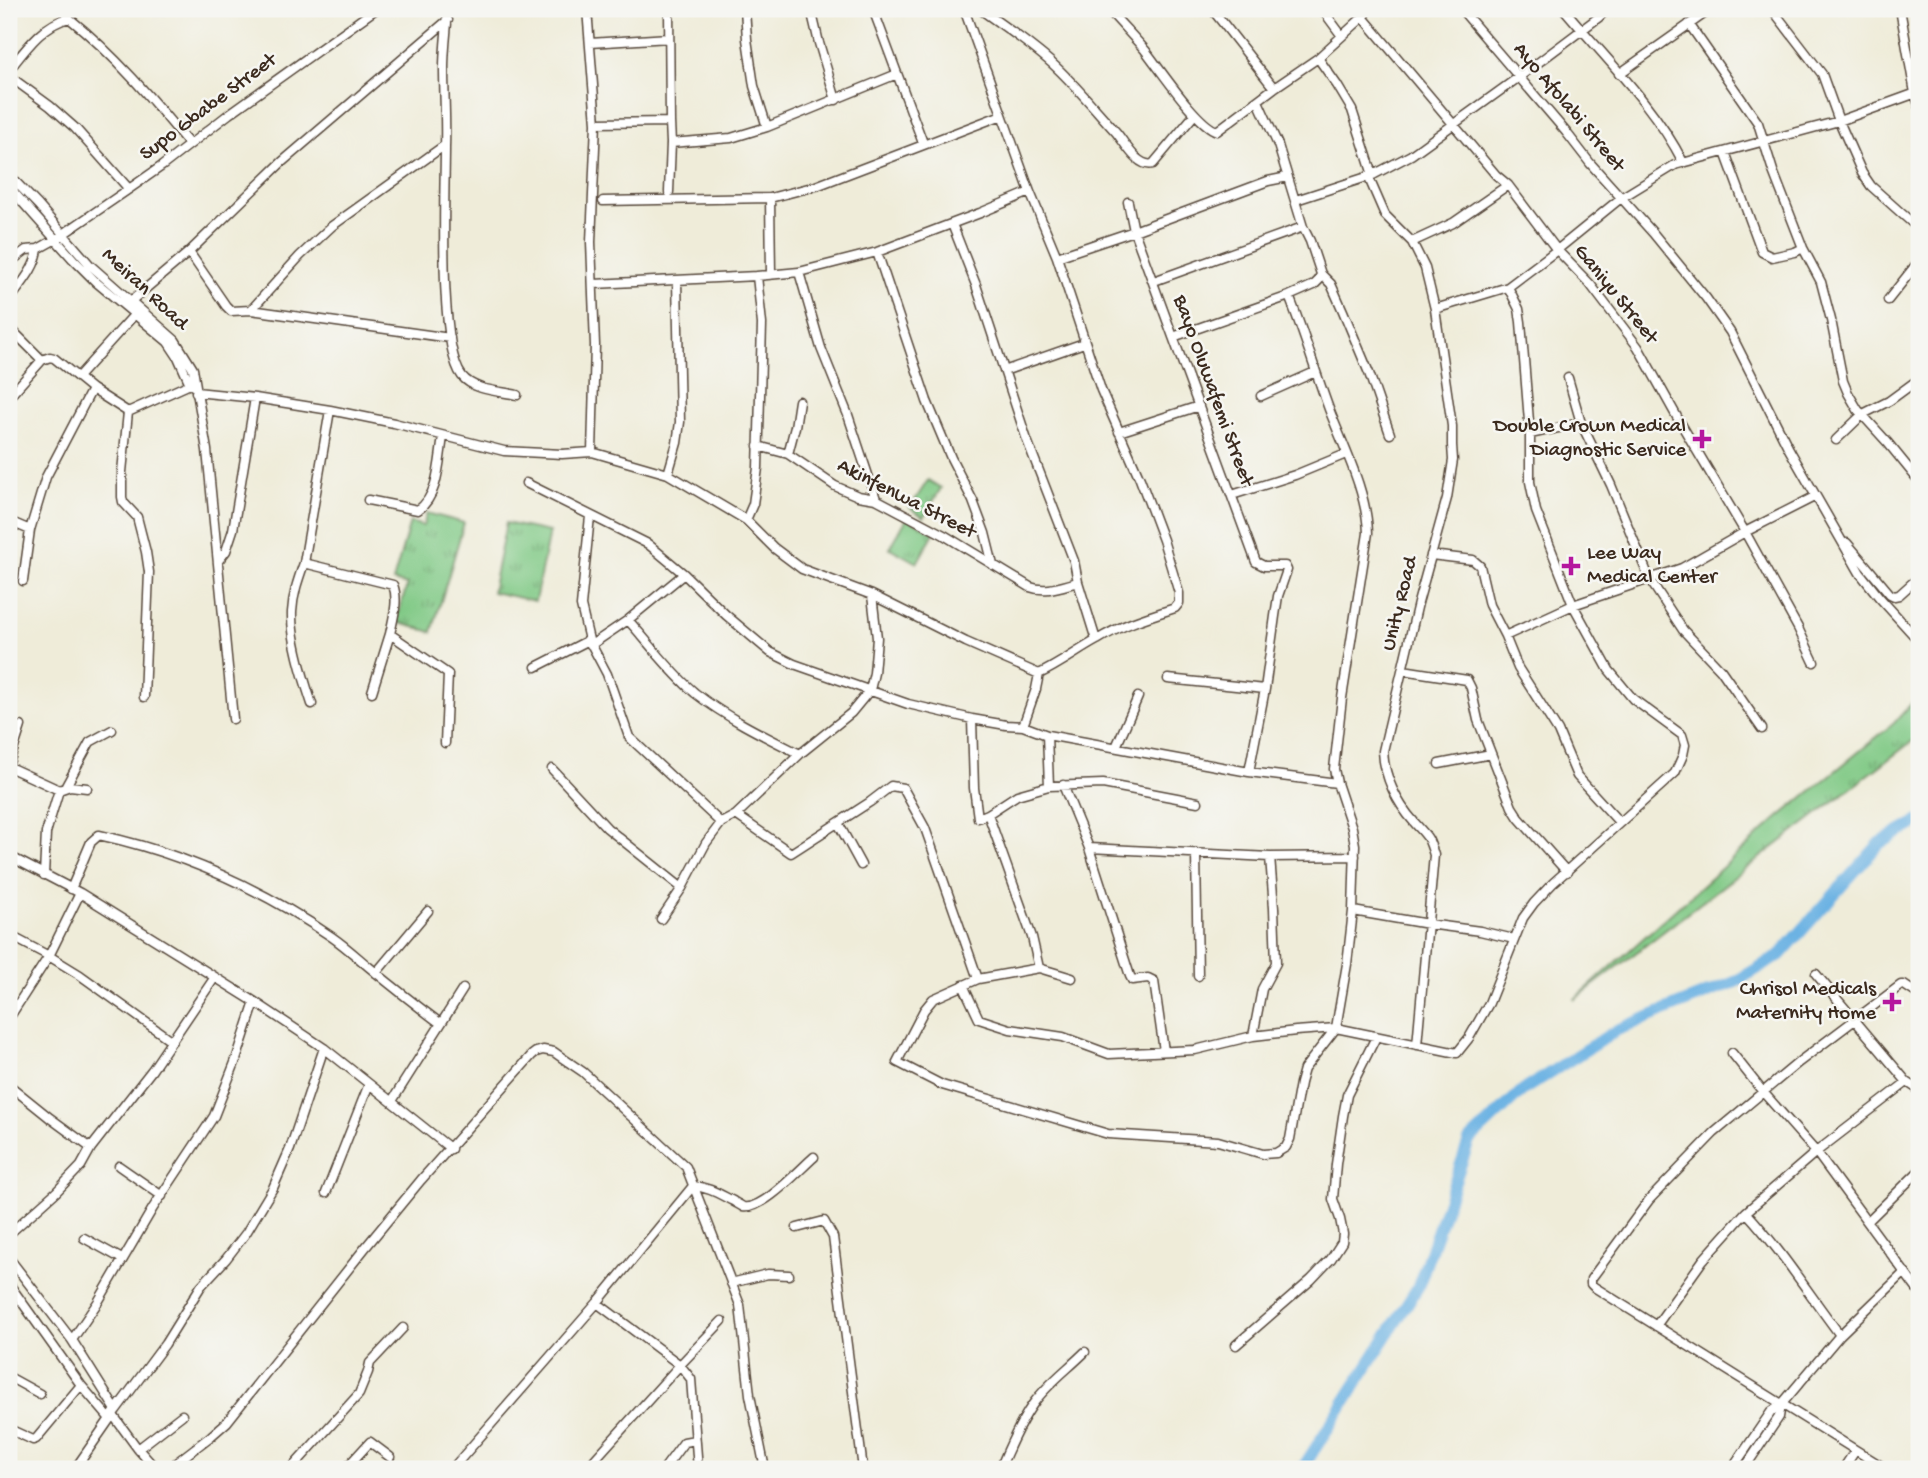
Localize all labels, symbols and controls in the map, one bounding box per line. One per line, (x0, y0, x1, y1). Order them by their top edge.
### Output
street label: Ayo Afolabi Street (1507, 38, 1631, 180)
street label: Supo Gbabe Street (136, 47, 284, 168)
street label: Ganiyu Street (1567, 240, 1664, 352)
street label: Meiran Road (95, 243, 194, 338)
street label: Bayo Oluwafemi Street (1165, 291, 1259, 492)
place label: Double Crown Medical Diagnostic Service (1491, 415, 1687, 464)
marker: Double Crown Medical Diagnostic Service (1692, 429, 1712, 449)
street label: Akinfenwa Street (832, 454, 982, 547)
place label: Lee Way Medical Center (1587, 542, 1718, 591)
street label: Unity Road (1377, 553, 1425, 654)
marker: Lee Way Medical Center (1561, 556, 1581, 576)
place label: Chrisol Medicals Maternity Home (1736, 978, 1877, 1027)
marker: Chrisol Medicals Maternity Home (1882, 992, 1902, 1012)

